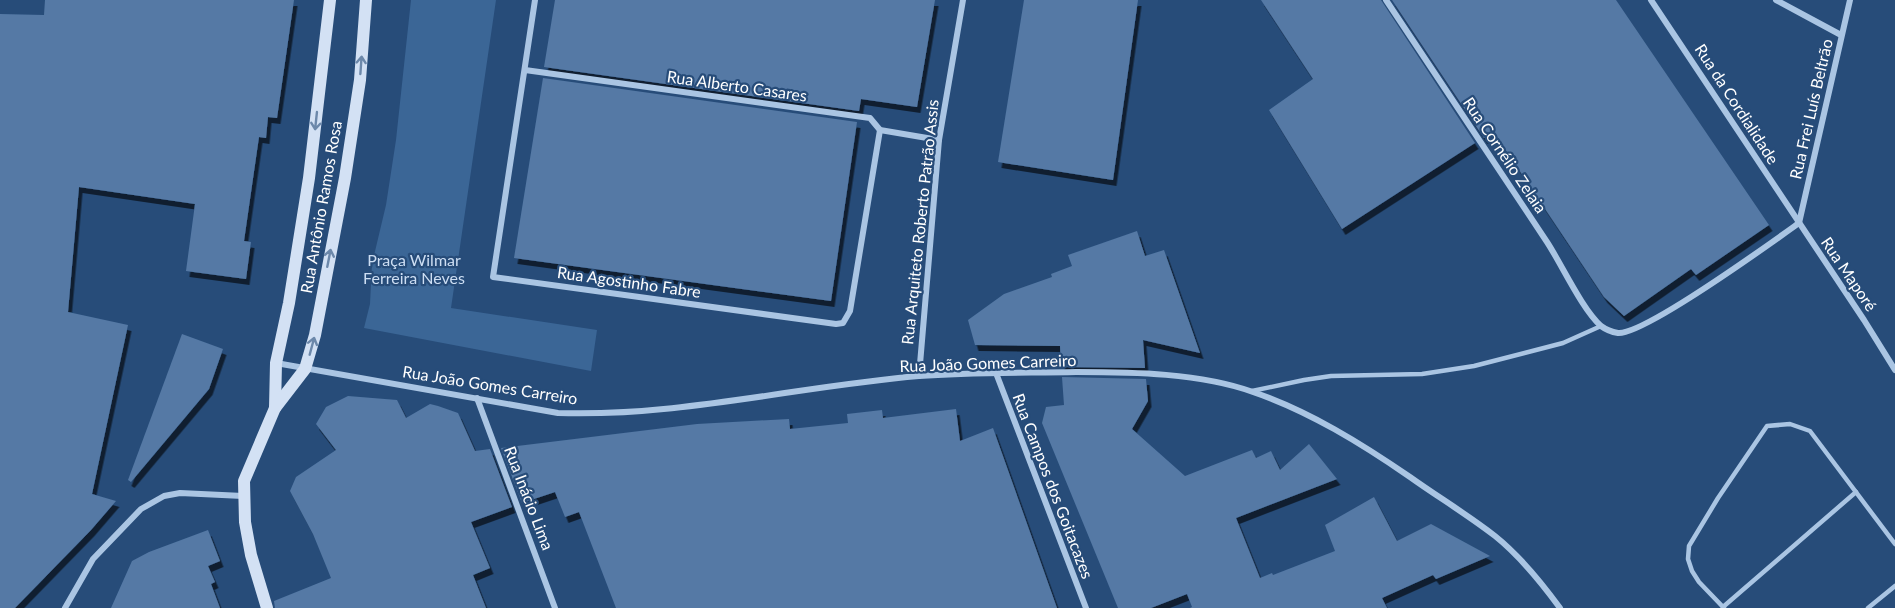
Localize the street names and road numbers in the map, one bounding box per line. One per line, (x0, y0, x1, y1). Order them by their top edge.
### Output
street label: Rua Frei Luís Beltrão (1785, 37, 1836, 181)
street label: Rua da Cordialidade (1691, 40, 1783, 167)
street label: Rua Alberto Casares (666, 66, 808, 105)
street label: Rua Cornélio Zelaia (1460, 93, 1551, 216)
street label: Rua Arquiteto Roberto Patrão Assis (897, 98, 942, 345)
street label: Rua Antônio Ramos Rosa (296, 119, 345, 295)
street label: Rua Maporé (1818, 233, 1881, 314)
street label: Rua Agostinho Fabre (556, 262, 702, 301)
street label: Rua João Gomes Carreiro (899, 350, 1077, 375)
street label: Rua João Gomes Carreiro (401, 361, 579, 408)
street label: Rua Campos dos Goitacazes (1009, 391, 1098, 581)
street label: Rua Inácio Lima (501, 443, 558, 552)

